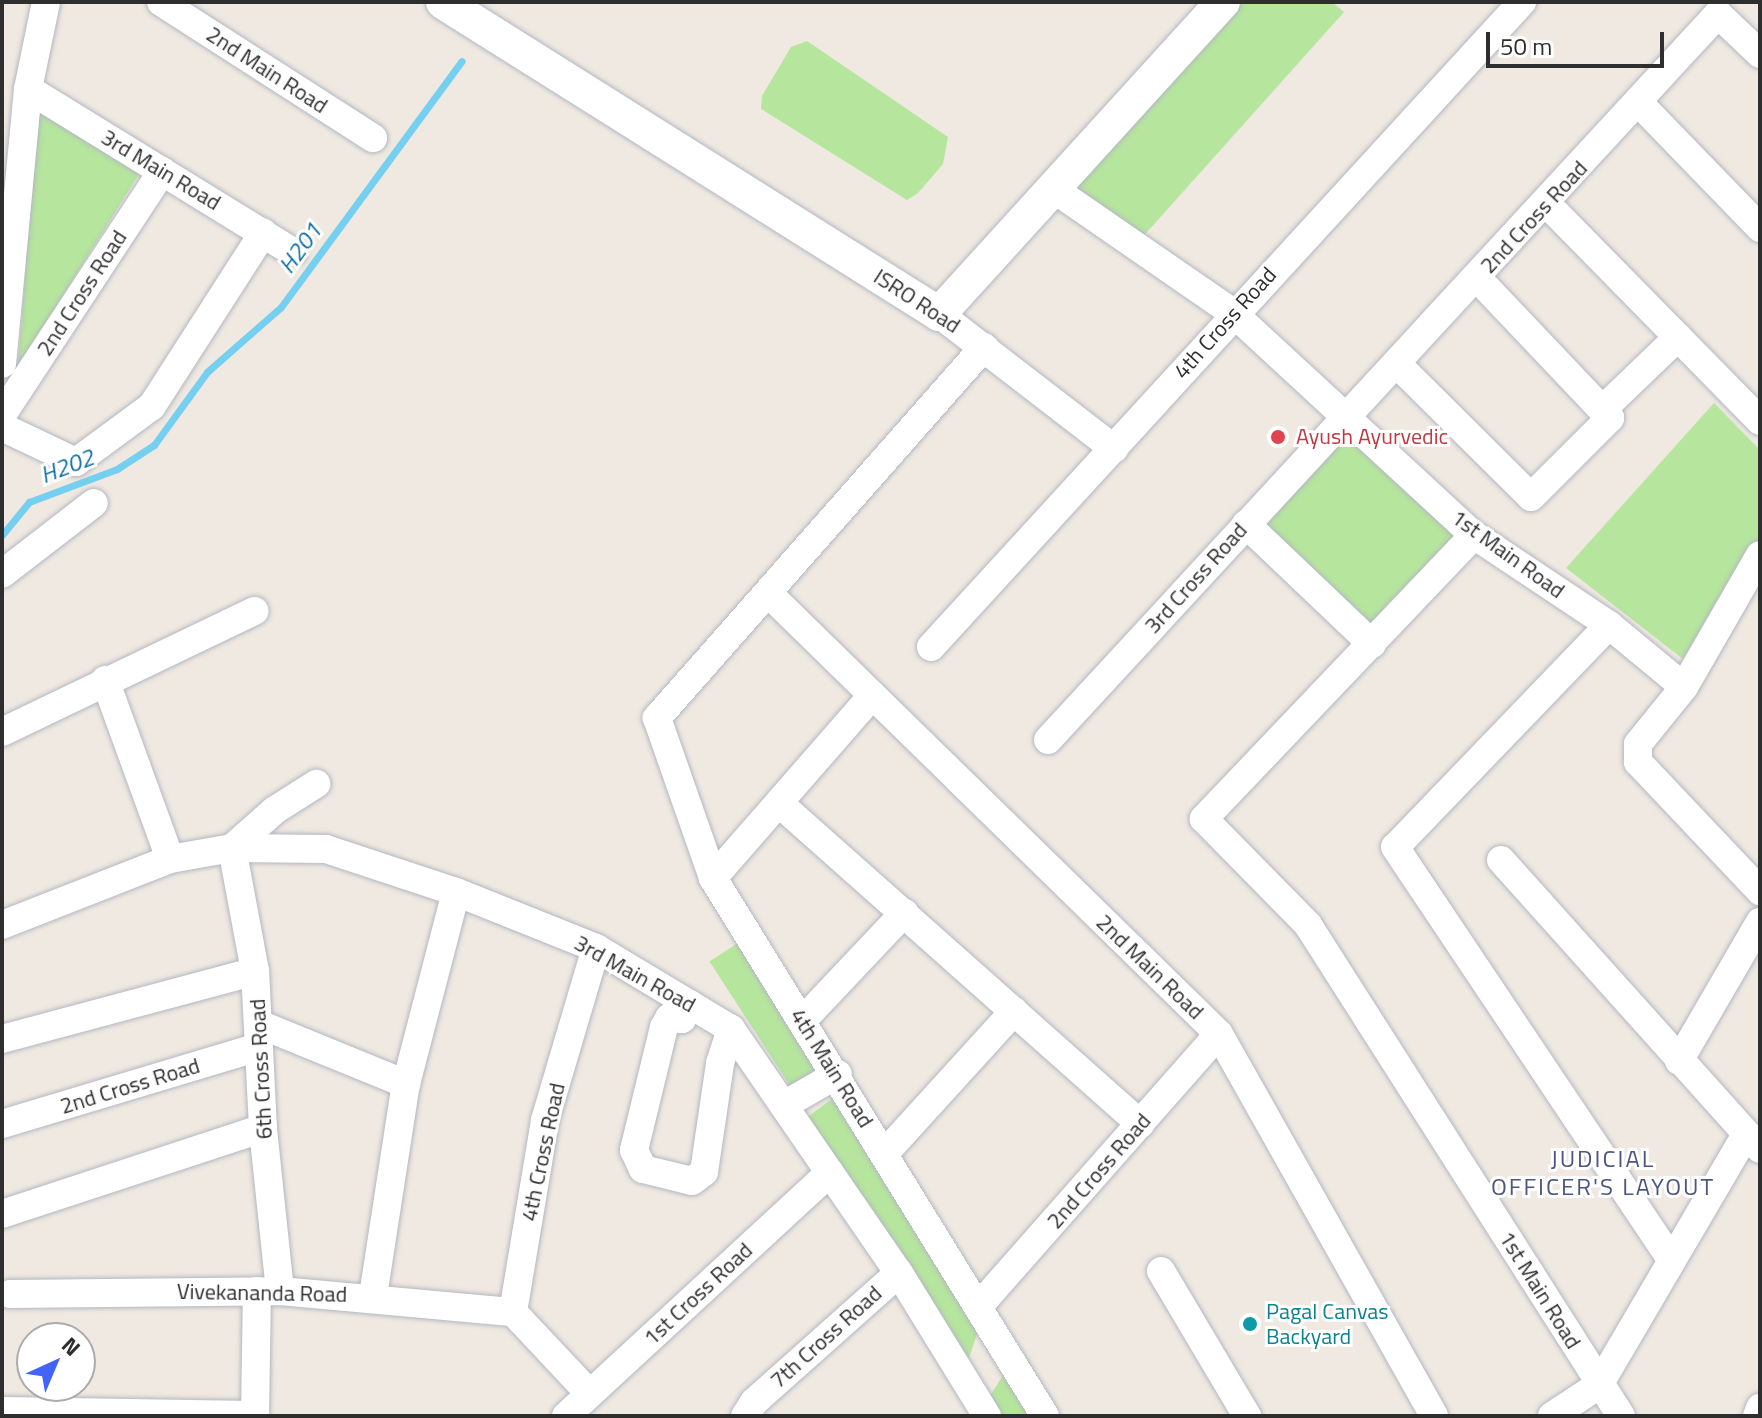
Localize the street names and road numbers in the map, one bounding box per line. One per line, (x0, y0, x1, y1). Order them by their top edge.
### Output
street label: 2nd Main Road (201, 21, 333, 119)
street label: 3rd Main Road (96, 124, 226, 216)
street label: 2nd Cross Road (1475, 155, 1593, 279)
street label: 2nd Cross Road (32, 225, 132, 361)
street label: 4th Cross Road (1168, 262, 1282, 384)
street label: ISRO Road (869, 263, 965, 339)
street label: 1st Main Road (1446, 504, 1570, 604)
street label: 3rd Cross Road (1139, 517, 1253, 639)
street label: 2nd Main Road (1091, 909, 1209, 1025)
street label: 3rd Main Road (570, 930, 700, 1018)
street label: 6th Cross Road (244, 998, 278, 1140)
street label: 4th Main Road (785, 1004, 879, 1132)
street label: 2nd Cross Road (57, 1052, 203, 1120)
street label: 4th Cross Road (515, 1081, 571, 1223)
street label: 2nd Cross Road (1042, 1108, 1156, 1234)
street label: 1st Main Road (1493, 1226, 1587, 1354)
street label: 1st Cross Road (638, 1237, 758, 1351)
street label: Vivekananda Road (177, 1278, 347, 1308)
street label: 7th Cross Road (765, 1280, 887, 1394)

